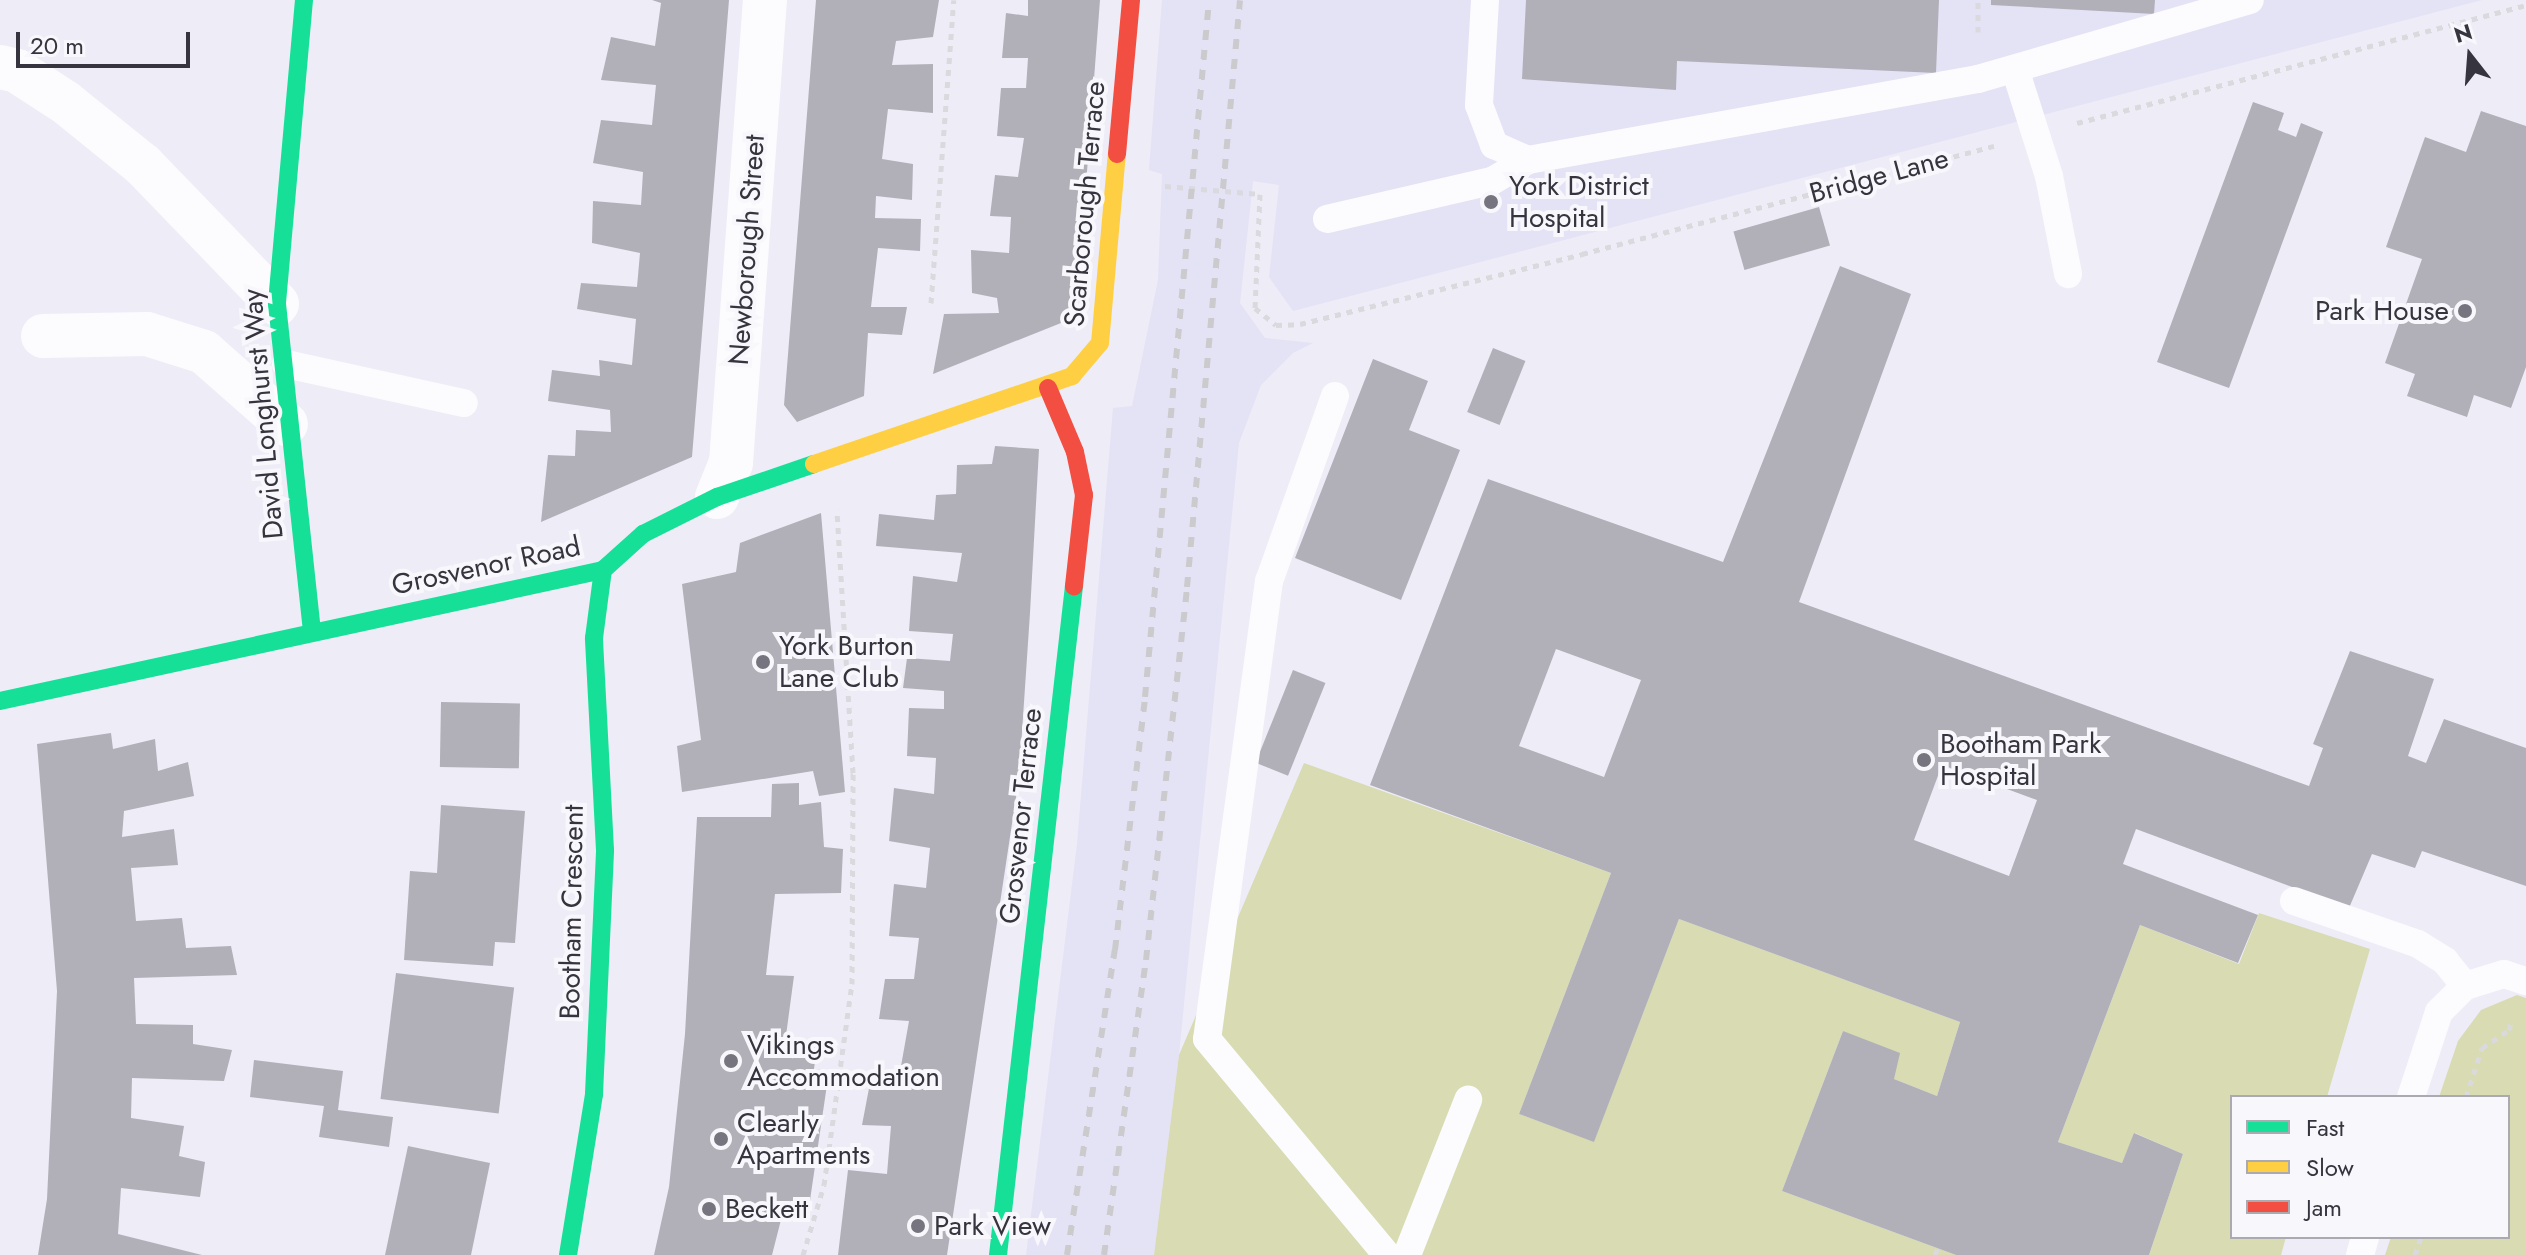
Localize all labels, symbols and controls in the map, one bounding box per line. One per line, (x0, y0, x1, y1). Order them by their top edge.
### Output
text: N (2450, 15, 2476, 51)
scale bar (20, 16, 194, 66)
north arrow (2430, 16, 2510, 96)
text: 20 m (30, 28, 84, 63)
street label: Scarborough Terrace (1058, 80, 1112, 328)
street label: Newborough Street (722, 134, 772, 366)
street label: Bridge Lane (1806, 141, 1952, 211)
place label: York District Hospital (1509, 169, 1649, 235)
marker: York District Hospital (1480, 191, 1502, 213)
street label: David Longhurst Way (235, 288, 291, 540)
place label: Park House (2315, 294, 2449, 328)
marker: Park House (2456, 302, 2474, 320)
street label: Grosvenor Road (389, 530, 583, 602)
place label: York Burton Lane Club (779, 629, 914, 695)
marker: York Burton Lane Club (754, 653, 772, 671)
street label: Grosvenor Terrace (993, 706, 1049, 926)
place label: Bootham Park Hospital (1940, 727, 2101, 793)
marker: Bootham Park Hospital (1915, 751, 1933, 769)
street label: Bootham Crescent (553, 804, 591, 1020)
place label: Vikings Accommodation (747, 1028, 940, 1094)
marker: Vikings Accommodation (722, 1052, 740, 1070)
legend (2230, 1095, 2510, 1239)
place label: Clearly Apartments (737, 1106, 870, 1172)
text: Fast (2306, 1110, 2344, 1145)
marker: Clearly Apartments (712, 1130, 730, 1148)
text: Slow (2306, 1150, 2354, 1185)
text: Jam (2306, 1190, 2342, 1225)
place label: Beckett (725, 1192, 808, 1226)
marker: Beckett (700, 1200, 718, 1218)
place label: Park View (934, 1209, 1051, 1243)
marker: Park View (909, 1217, 927, 1235)

